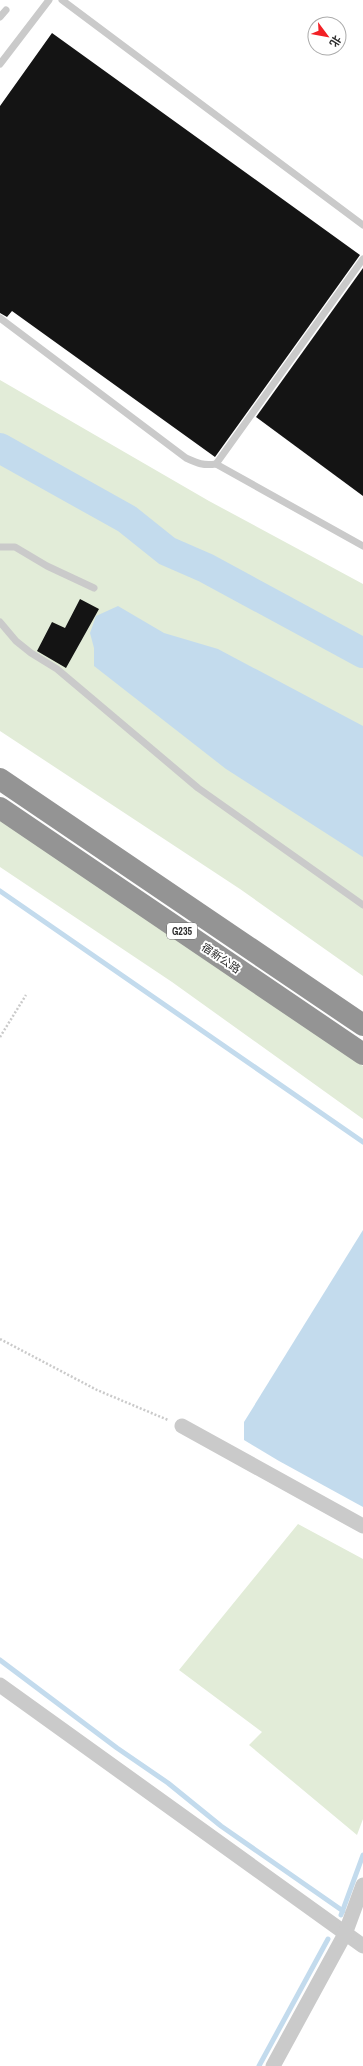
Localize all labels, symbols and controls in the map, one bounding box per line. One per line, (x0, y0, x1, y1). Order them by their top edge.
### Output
north arrow (307, 16, 347, 56)
text: 北 (327, 33, 344, 50)
road number: G235 (167, 923, 197, 939)
street label: 宿新公路 (199, 940, 243, 976)

